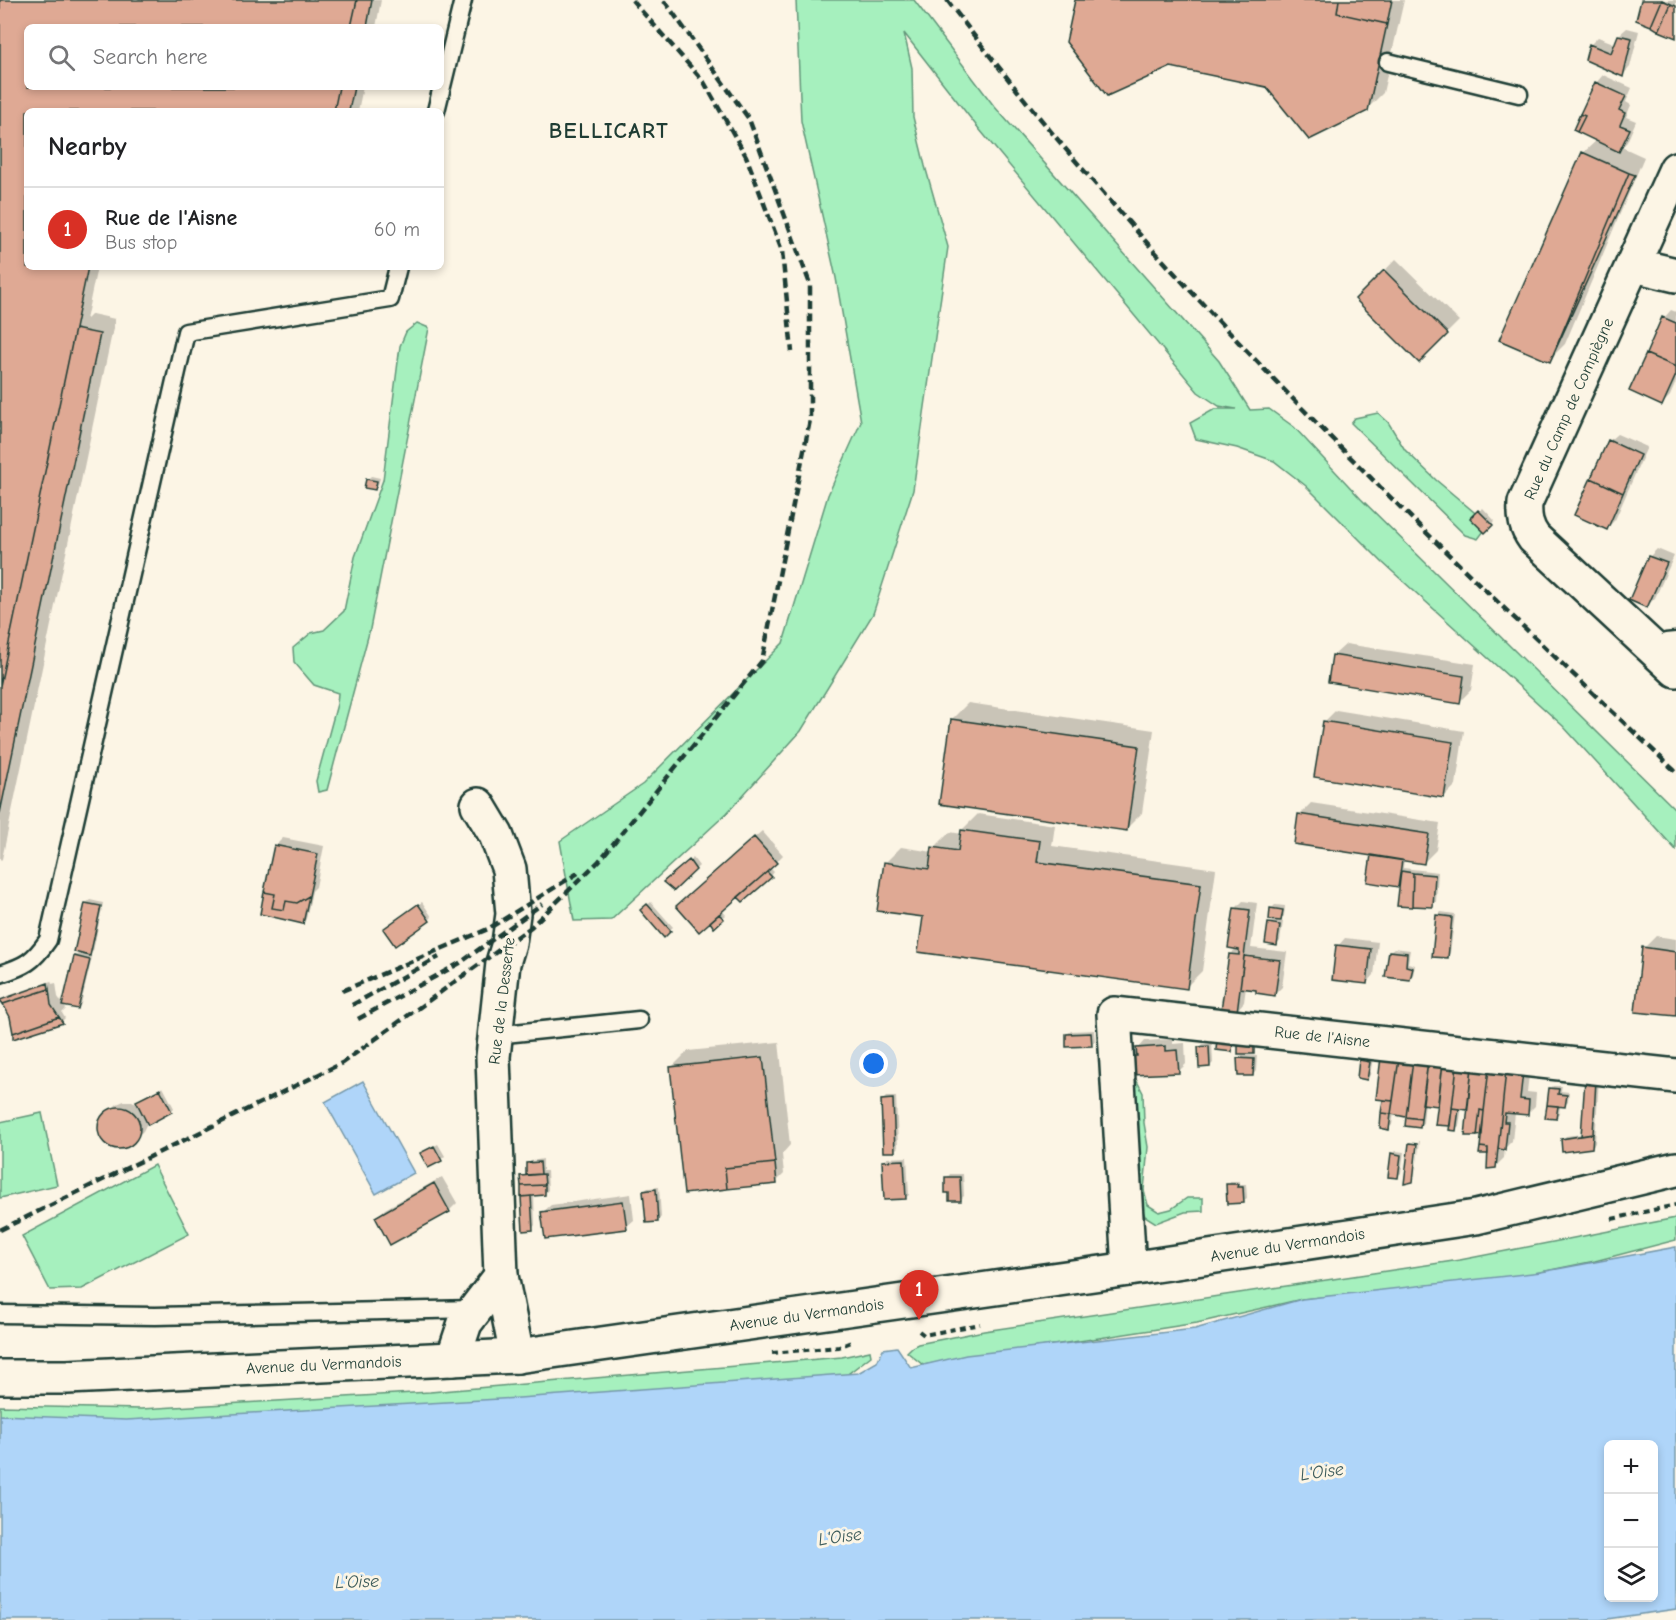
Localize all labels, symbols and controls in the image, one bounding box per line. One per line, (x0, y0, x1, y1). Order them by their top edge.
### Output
search box (24, 24, 444, 90)
icon: search (45, 41, 78, 74)
text: Search here (93, 44, 208, 70)
district label: BELLICART (549, 118, 669, 144)
text: Nearby (48, 132, 127, 162)
text: Rue de l'Aisne (105, 205, 237, 231)
text: 1 (64, 218, 71, 241)
text: 60 m (374, 218, 420, 241)
text: Bus stop (105, 231, 177, 254)
street label: Rue du Camp de Compiègne (1521, 315, 1617, 503)
street label: Rue de la Desserte (485, 936, 519, 1066)
street label: Rue de l'Aisne (1274, 1023, 1371, 1051)
your location (859, 1049, 888, 1078)
street label: Avenue du Vermandois (1209, 1225, 1366, 1266)
pin: 1 (900, 1270, 938, 1320)
street label: Avenue du Vermandois (728, 1295, 885, 1335)
street label: Avenue du Vermandois (245, 1352, 402, 1378)
map controls (1604, 1440, 1658, 1602)
button: + (1604, 1440, 1658, 1494)
water label: L'Oise (1299, 1459, 1345, 1485)
button: − (1604, 1494, 1658, 1548)
water label: L'Oise (817, 1524, 863, 1550)
button: layers (1604, 1548, 1658, 1602)
water label: L'Oise (335, 1571, 379, 1593)

